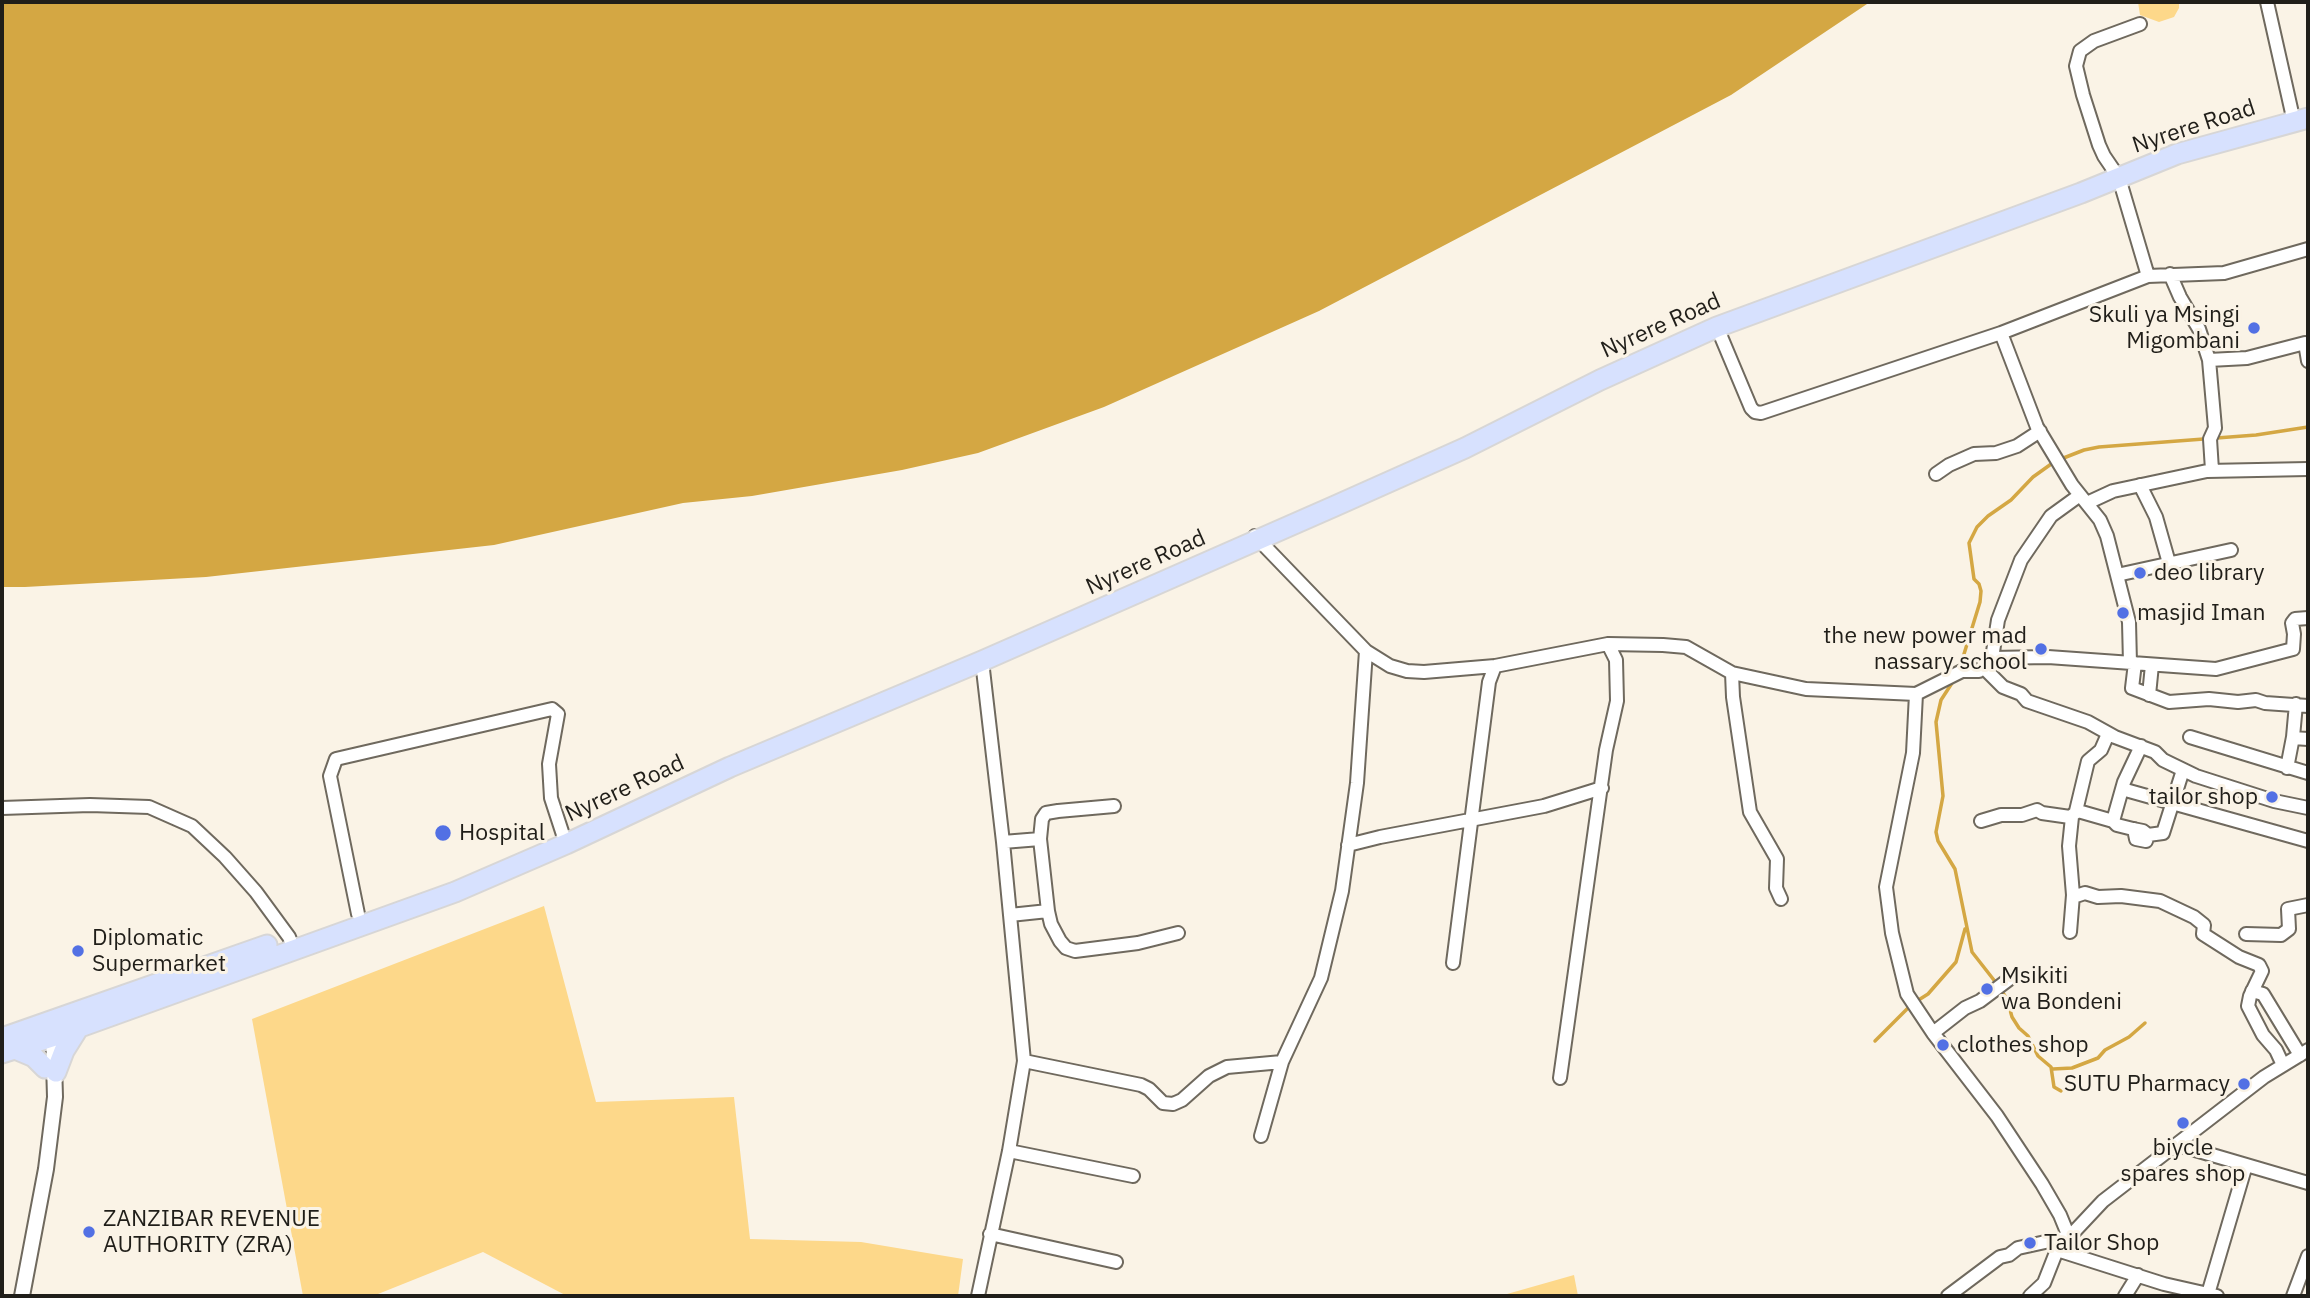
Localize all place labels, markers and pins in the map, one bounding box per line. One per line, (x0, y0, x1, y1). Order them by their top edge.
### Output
place label: Skuli ya Msingi Migombani (2089, 301, 2240, 355)
marker: Skuli ya Msingi Migombani (2246, 320, 2262, 336)
place label: deo library (2154, 559, 2264, 587)
marker: deo library (2132, 565, 2148, 581)
place label: masjid Iman (2137, 599, 2265, 627)
marker: masjid Iman (2115, 605, 2131, 621)
place label: the new power mad nassary school (1823, 622, 2027, 676)
marker: the new power mad nassary school (2033, 641, 2049, 657)
place label: tailor shop (2148, 783, 2258, 811)
marker: tailor shop (2264, 789, 2280, 805)
place label: Hospital (459, 819, 545, 847)
marker: Hospital (433, 823, 453, 843)
place label: Diplomatic Supermarket (92, 924, 226, 978)
marker: Diplomatic Supermarket (70, 943, 86, 959)
place label: Msikiti wa Bondeni (2001, 962, 2122, 1016)
marker: Msikiti wa Bondeni (1979, 981, 1995, 997)
place label: clothes shop (1957, 1031, 2089, 1059)
marker: clothes shop (1935, 1037, 1951, 1053)
place label: SUTU Pharmacy (2064, 1070, 2230, 1098)
marker: SUTU Pharmacy (2236, 1076, 2252, 1092)
marker: biycle spares shop (2175, 1115, 2191, 1131)
place label: biycle spares shop (2121, 1134, 2245, 1188)
place label: ZANZIBAR REVENUE AUTHORITY (ZRA) (103, 1205, 320, 1259)
marker: ZANZIBAR REVENUE AUTHORITY (ZRA) (81, 1224, 97, 1240)
place label: Tailor Shop (2044, 1229, 2159, 1257)
marker: Tailor Shop (2022, 1235, 2038, 1251)

